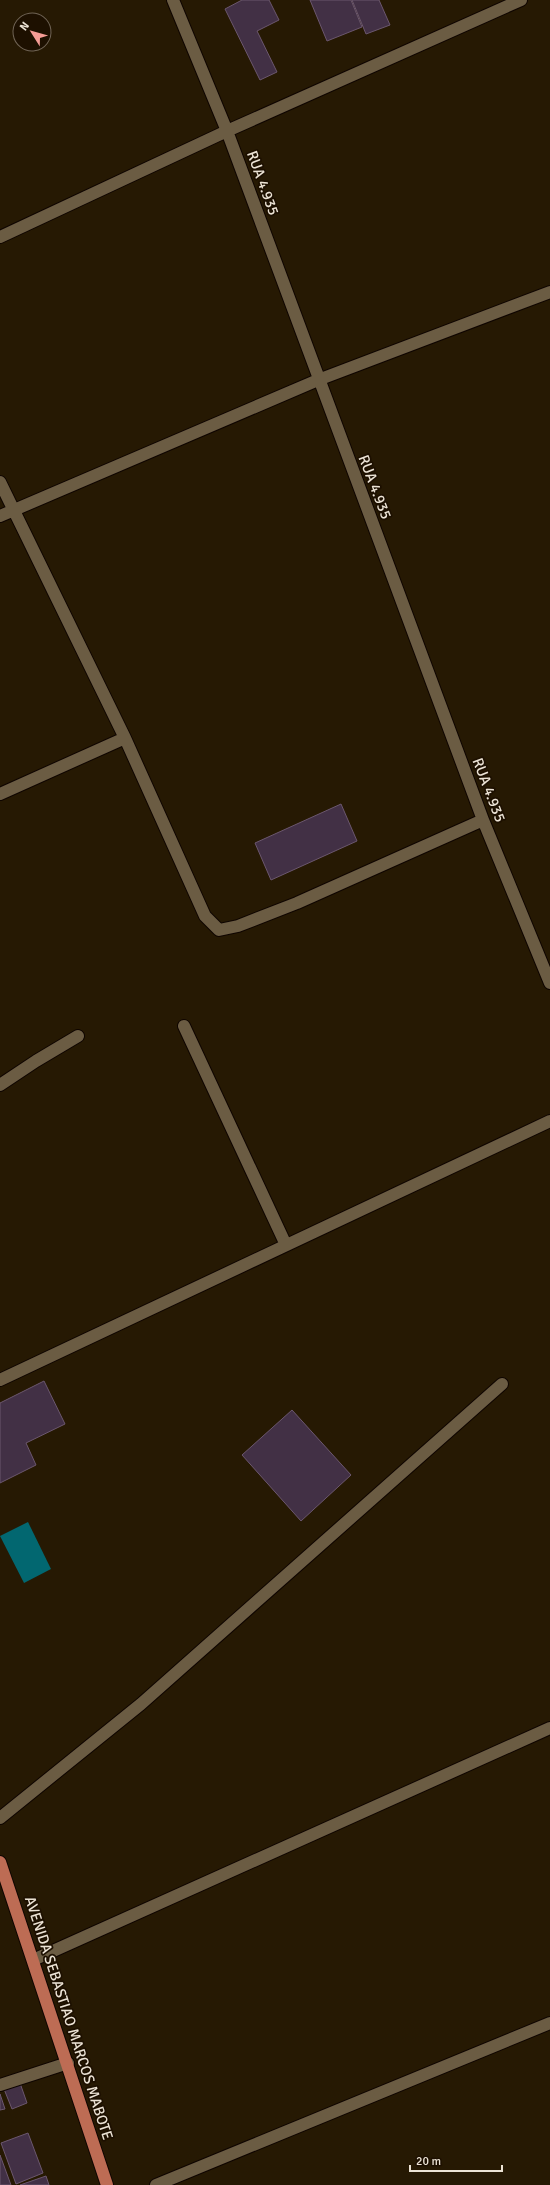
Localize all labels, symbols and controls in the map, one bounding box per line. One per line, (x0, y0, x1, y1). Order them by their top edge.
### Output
north arrow (12, 12, 52, 52)
text: N (17, 19, 32, 33)
street label: RUA 4.935 (243, 148, 283, 218)
street label: RUA 4.935 (355, 452, 395, 522)
street label: RUA 4.935 (469, 755, 509, 825)
street label: AVENIDA SEBASTIAO MARCOS MABOTE (21, 1894, 117, 2142)
scale bar (410, 2147, 502, 2173)
text: 20 m (416, 2154, 441, 2169)

